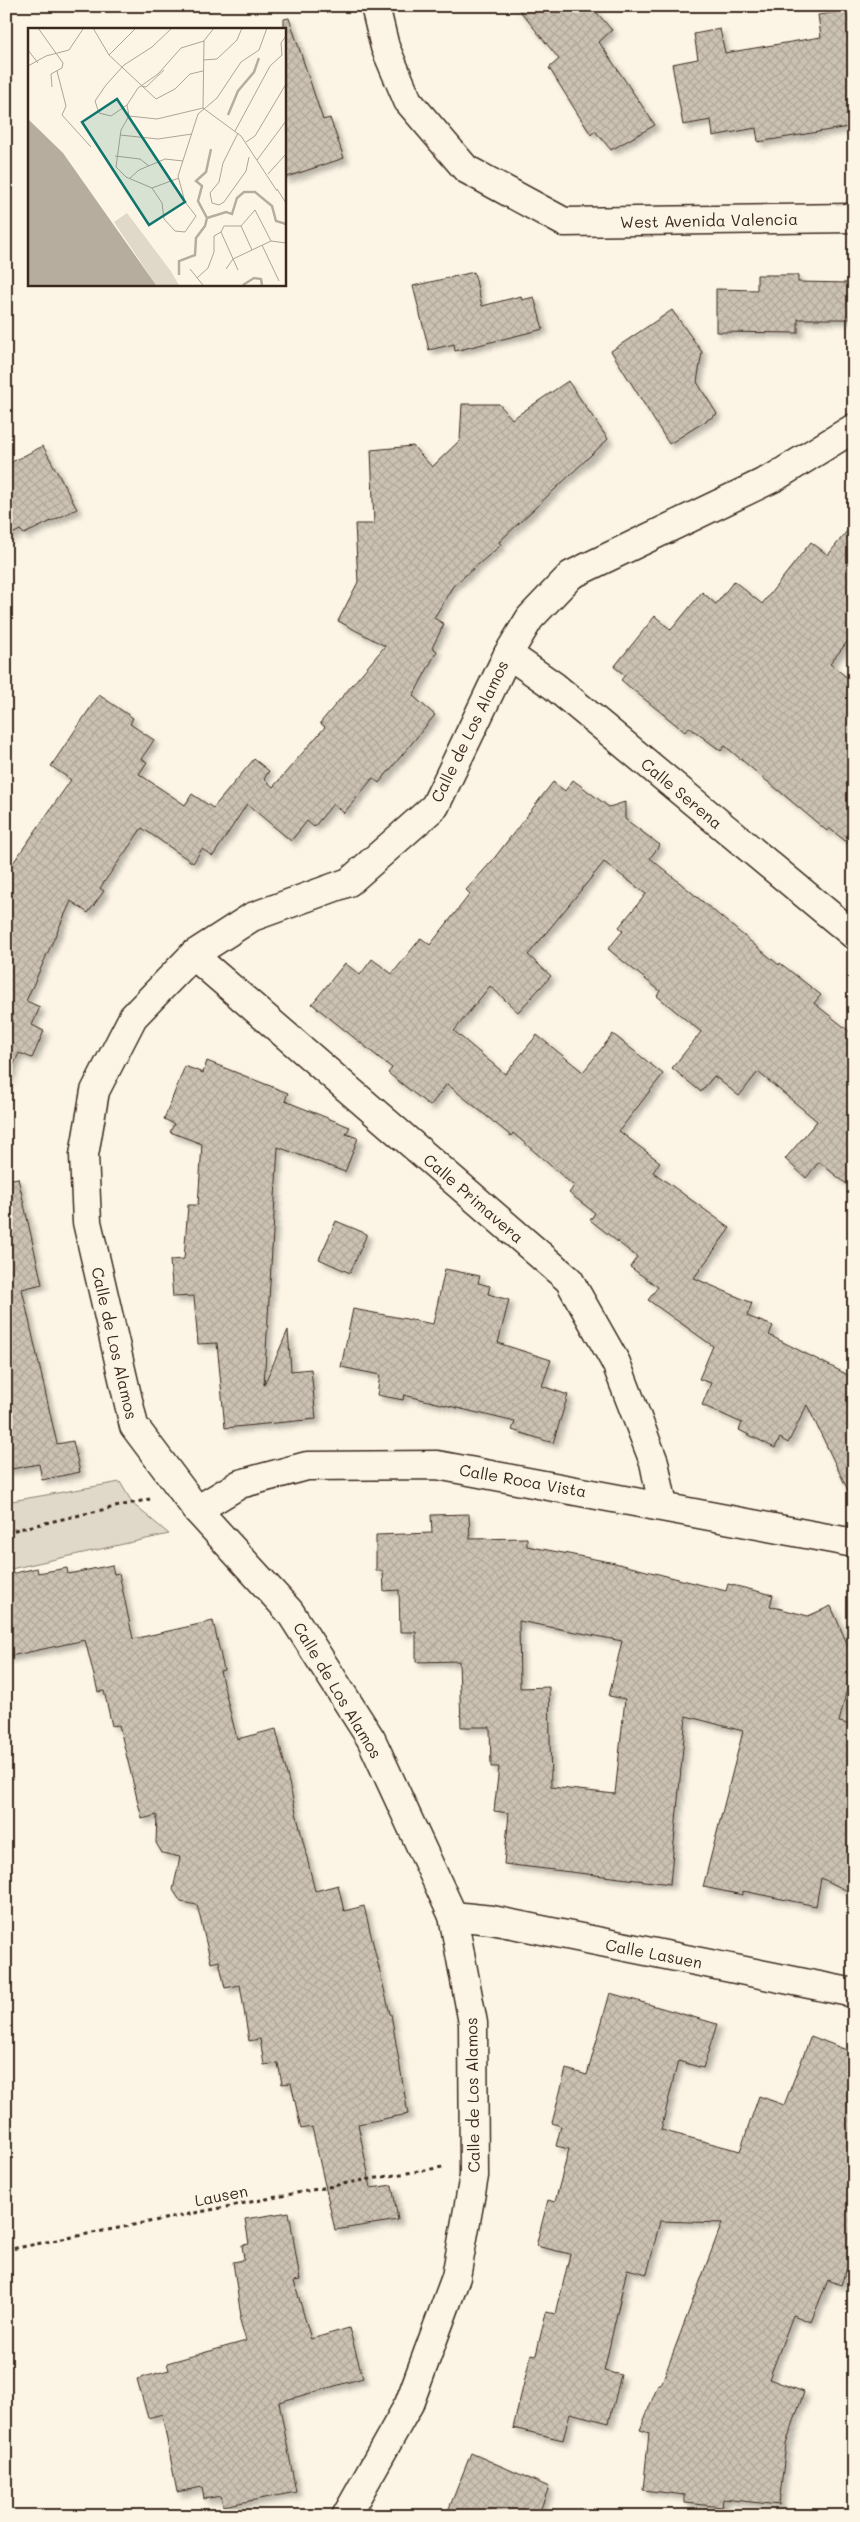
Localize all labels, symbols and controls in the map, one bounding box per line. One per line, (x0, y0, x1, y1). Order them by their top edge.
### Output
inset map (28, 28, 285, 285)
street label: West Avenida Valencia (620, 208, 798, 232)
street label: Calle de Los Alamos (425, 657, 513, 805)
street label: Calle Serena (637, 753, 727, 833)
street label: Calle Primavera (419, 1149, 529, 1247)
street label: Calle de Los Alamos (87, 1265, 143, 1421)
street label: Calle Roca Vista (458, 1458, 588, 1502)
street label: Calle de Los Alamos (289, 1618, 387, 1762)
street label: Calle Lasuen (604, 1933, 704, 1973)
street label: Calle de Los Alamos (460, 2017, 484, 2173)
street label: Lausen (193, 2180, 249, 2210)

